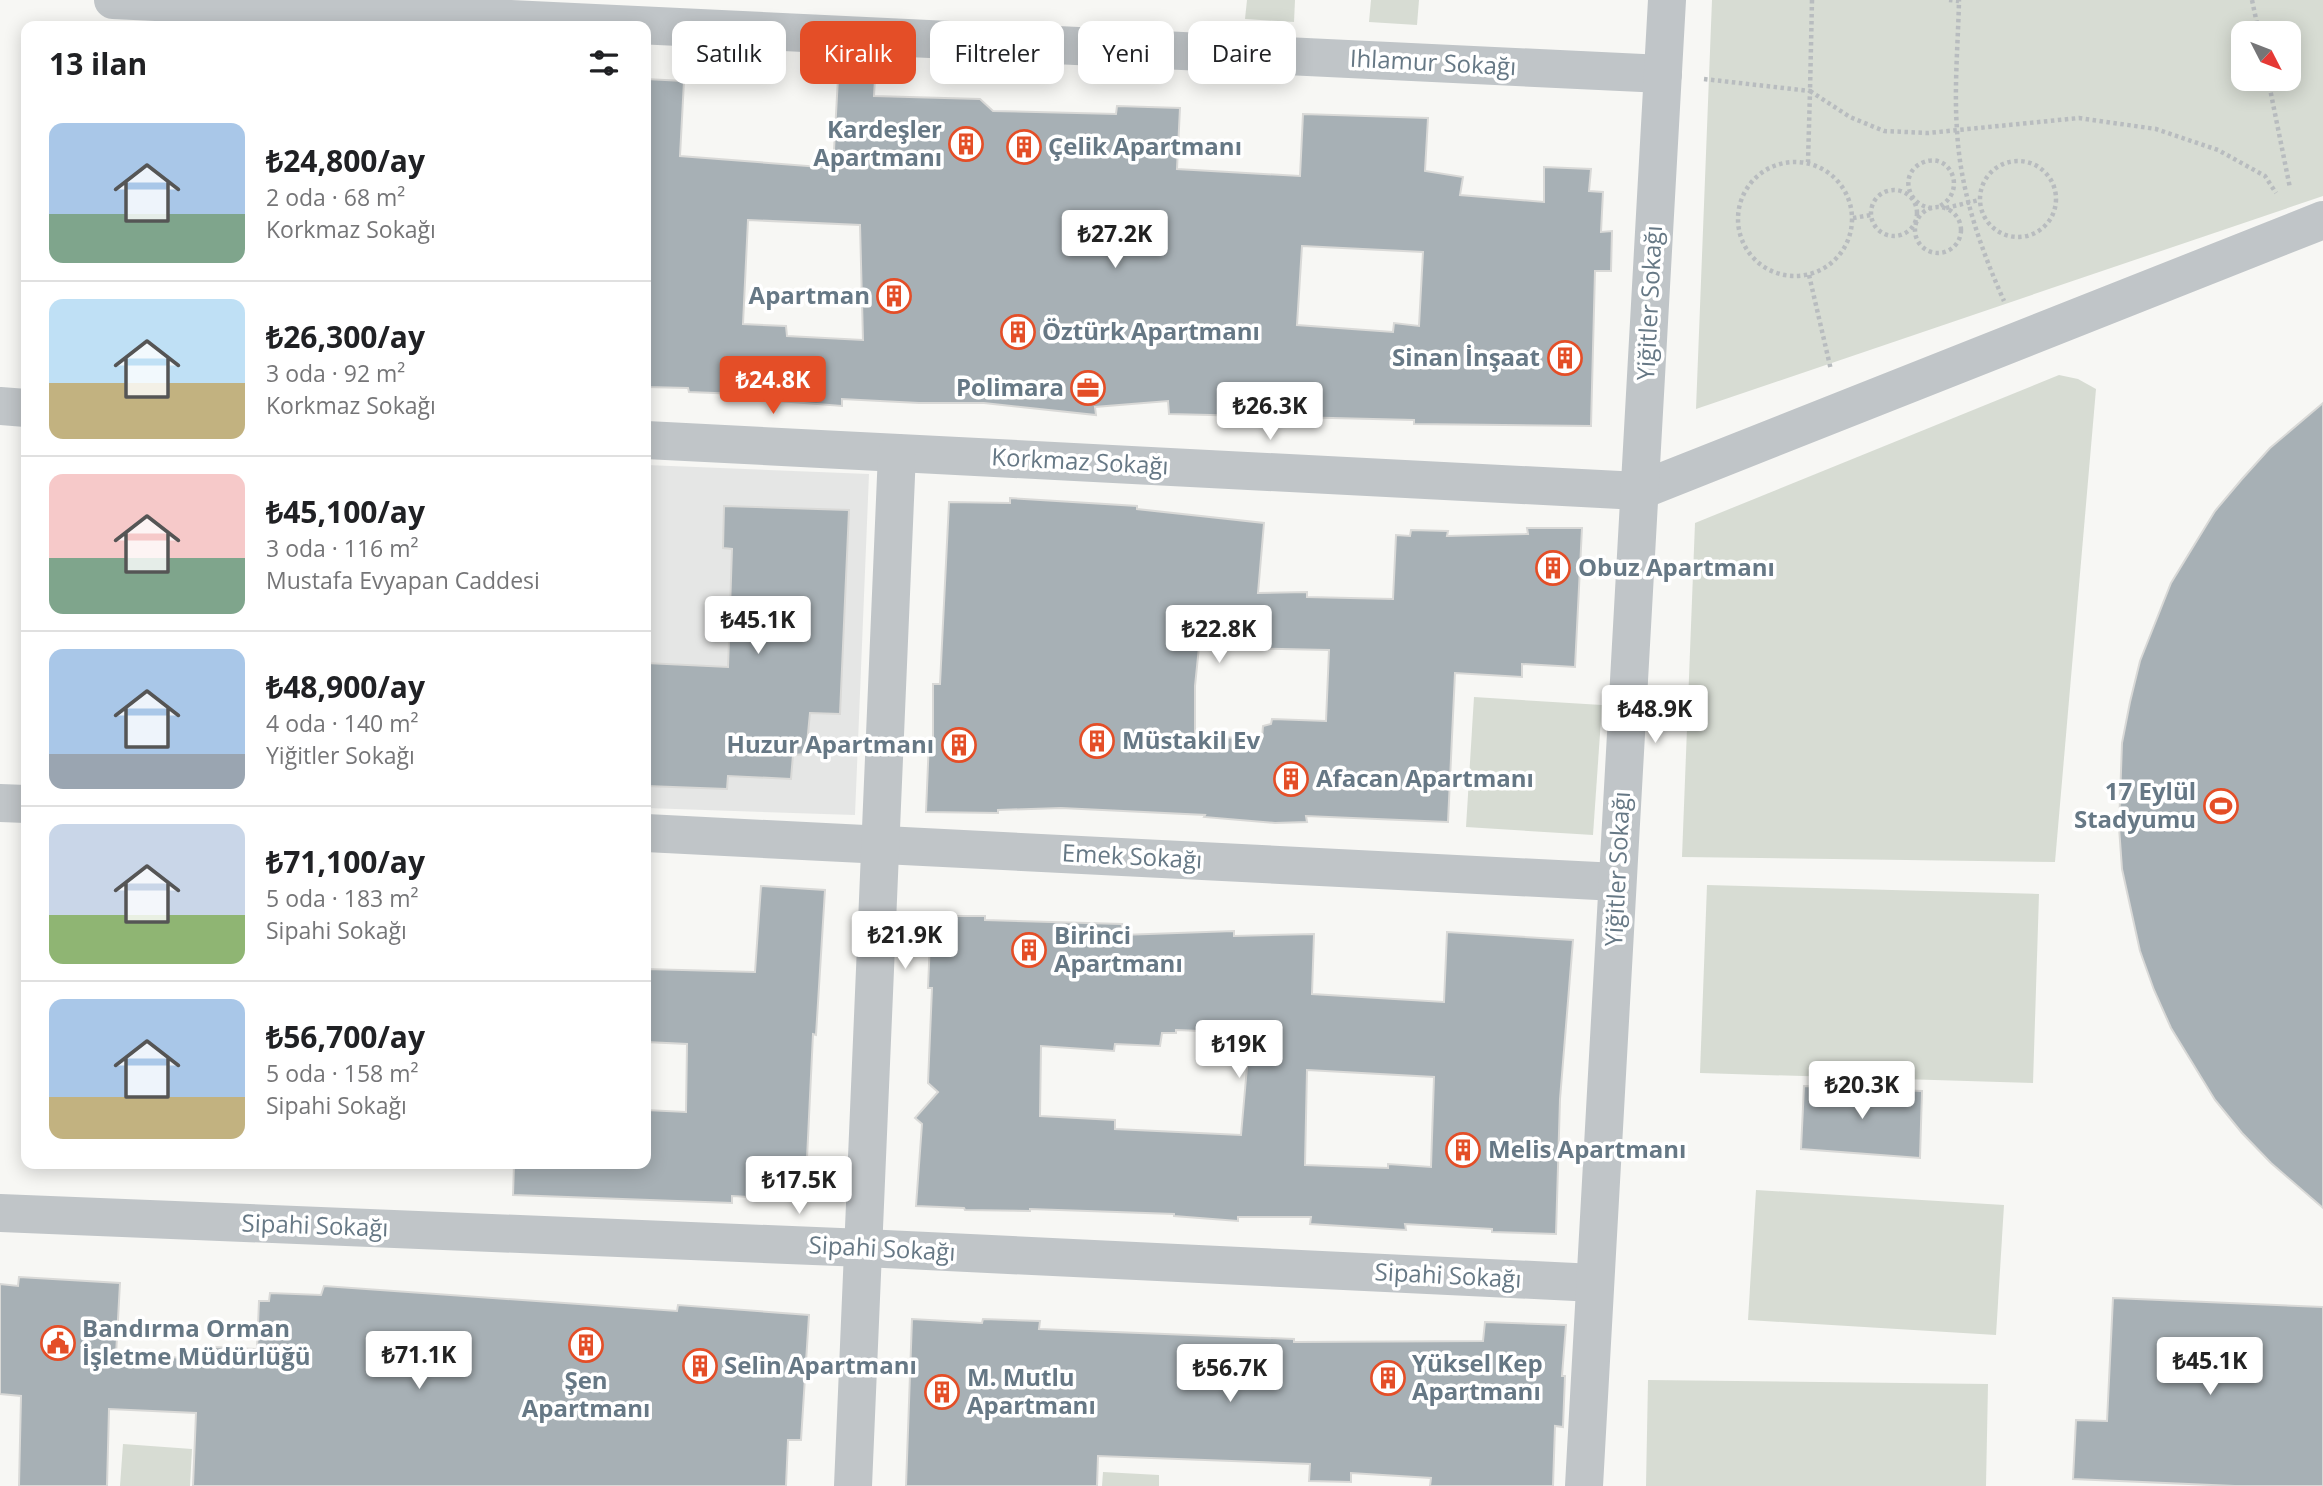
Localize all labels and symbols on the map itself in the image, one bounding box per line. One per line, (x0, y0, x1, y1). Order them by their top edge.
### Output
north arrow (2231, 21, 2301, 91)
street label: Ihlamur Sokağı (1349, 41, 1517, 82)
place label: Kardeşler Apartmanı (813, 112, 942, 173)
building icon: Kardeşler Apartmanı (947, 125, 985, 163)
building icon: Çelik Apartmanı (1005, 128, 1043, 166)
place label: Çelik Apartmanı (1048, 129, 1242, 162)
pin: ₺27.2K (1058, 210, 1172, 270)
street label: Yiğitler Sokağı (1628, 224, 1669, 381)
building icon: Apartman (875, 277, 913, 315)
place label: Apartman (749, 278, 870, 311)
building icon: Öztürk Apartmanı (999, 313, 1037, 351)
place label: Öztürk Apartmanı (1042, 314, 1260, 347)
building icon: Sinan İnşaat (1546, 339, 1584, 377)
place label: Sinan İnşaat (1392, 340, 1540, 373)
pin: ₺24.8K (716, 356, 830, 416)
office icon: Polimara (1069, 369, 1107, 407)
place label: Polimara (956, 370, 1064, 403)
pin: ₺26.3K (1213, 382, 1327, 442)
street label: Korkmaz Sokağı (991, 439, 1169, 482)
building icon: Obuz Apartmanı (1534, 549, 1572, 587)
place label: Obuz Apartmanı (1578, 550, 1775, 583)
pin: ₺45.1K (701, 596, 815, 656)
pin: ₺22.8K (1162, 606, 1276, 665)
pin: ₺48.9K (1598, 686, 1712, 745)
building icon: Müstakil Ev (1078, 722, 1116, 760)
place label: Müstakil Ev (1122, 723, 1260, 756)
building icon: Huzur Apartmanı (940, 726, 978, 764)
place label: Huzur Apartmanı (727, 727, 934, 760)
building icon: Afacan Apartmanı (1272, 760, 1310, 798)
place label: Afacan Apartmanı (1316, 761, 1534, 794)
place label: 17 Eylül Stadyumu (2074, 774, 2196, 835)
sports icon: 17 Eylül Stadyumu (2202, 787, 2240, 825)
street label: Yiğitler Sokağı (1596, 790, 1637, 947)
street label: Emek Sokağı (1061, 835, 1203, 876)
pin: ₺21.9K (848, 912, 962, 971)
place label: Birinci Apartmanı (1054, 918, 1183, 979)
building icon: Birinci Apartmanı (1010, 931, 1048, 969)
pin: ₺19K (1198, 1020, 1280, 1080)
pin: ₺20.3K (1805, 1062, 1919, 1121)
building icon: Melis Apartmanı (1444, 1131, 1482, 1169)
place label: Melis Apartmanı (1488, 1132, 1686, 1165)
pin: ₺17.5K (742, 1156, 856, 1216)
street label: Sipahi Sokağı (241, 1205, 389, 1244)
street label: Sipahi Sokağı (808, 1227, 956, 1268)
street label: Sipahi Sokağı (1374, 1254, 1522, 1295)
place label: Bandırma Orman İşletme Müdürlüğü (82, 1311, 310, 1372)
public building icon: Bandırma Orman İşletme Müdürlüğü (39, 1324, 77, 1362)
building icon: Şen Apartmanı (567, 1326, 605, 1364)
pin: ₺71.1K (362, 1332, 476, 1391)
pin: ₺45.1K (2153, 1338, 2267, 1397)
pin: ₺56.7K (1173, 1344, 1287, 1404)
place label: Yüksel Kep Apartmanı (1412, 1346, 1543, 1407)
building icon: Selin Apartmanı (681, 1347, 719, 1385)
place label: Selin Apartmanı (724, 1348, 917, 1381)
building icon: Yüksel Kep Apartmanı (1369, 1359, 1407, 1397)
place label: M. Mutlu Apartmanı (967, 1360, 1096, 1421)
place label: Şen Apartmanı (522, 1363, 650, 1424)
building icon: M. Mutlu Apartmanı (923, 1373, 961, 1411)

